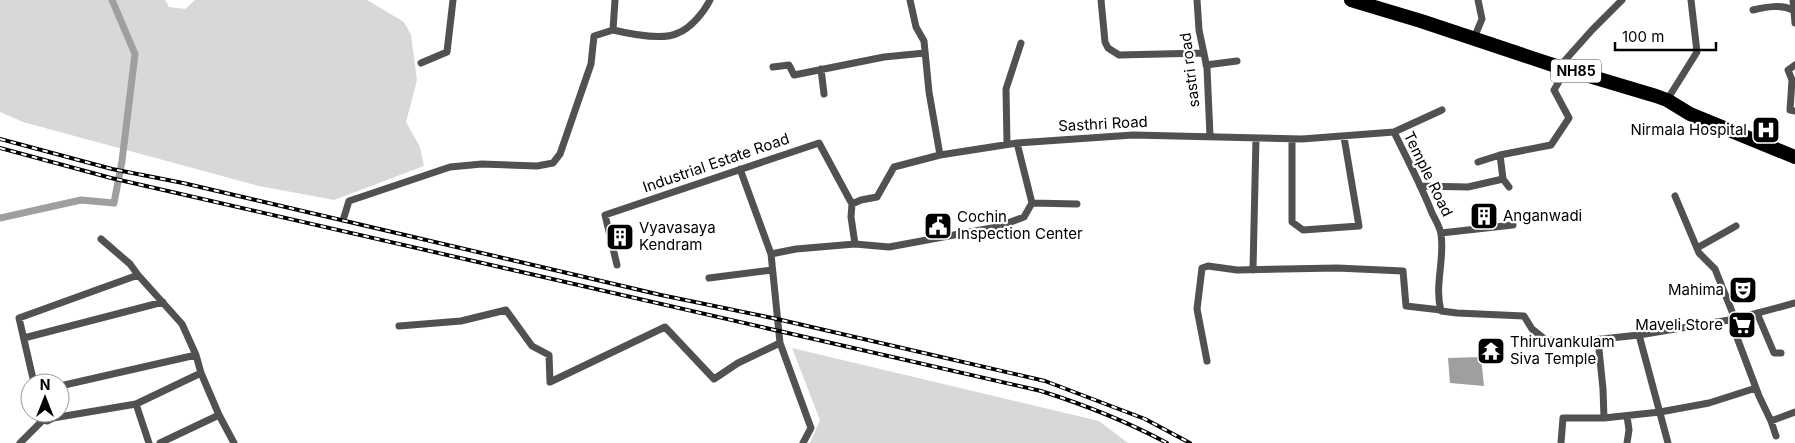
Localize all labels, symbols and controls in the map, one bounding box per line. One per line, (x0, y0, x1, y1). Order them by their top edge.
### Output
scale bar (1615, 20, 1716, 52)
text: 100 m (1622, 27, 1664, 46)
street label: sastri road (1176, 32, 1204, 108)
road number: NH85 (1551, 59, 1601, 82)
street label: Sasthri Road (1058, 112, 1148, 135)
hospital icon: Nirmala Hospital (1751, 115, 1781, 145)
place label: Nirmala Hospital (1630, 120, 1747, 139)
street label: Temple Road (1400, 128, 1457, 219)
street label: Industrial Estate Road (640, 129, 792, 197)
building icon: Anganwadi (1469, 201, 1499, 231)
place label: Anganwadi (1503, 206, 1582, 225)
place label: Cochin Inspection Center (957, 207, 1083, 243)
public building icon: Cochin Inspection Center (923, 211, 953, 241)
place label: Vyavasaya Kendram (639, 218, 716, 254)
building icon: Vyavasaya Kendram (605, 222, 635, 252)
theatre icon: Mahima (1728, 275, 1758, 305)
place label: Mahima (1668, 280, 1724, 299)
supermarket icon: Maveli Store (1727, 310, 1757, 340)
place label: Maveli Store (1635, 315, 1723, 334)
place label: Thiruvankulam Siva Temple (1510, 332, 1615, 368)
temple icon: Thiruvankulam Siva Temple (1476, 336, 1506, 366)
north arrow (20, 373, 70, 423)
text: N (40, 376, 50, 393)

